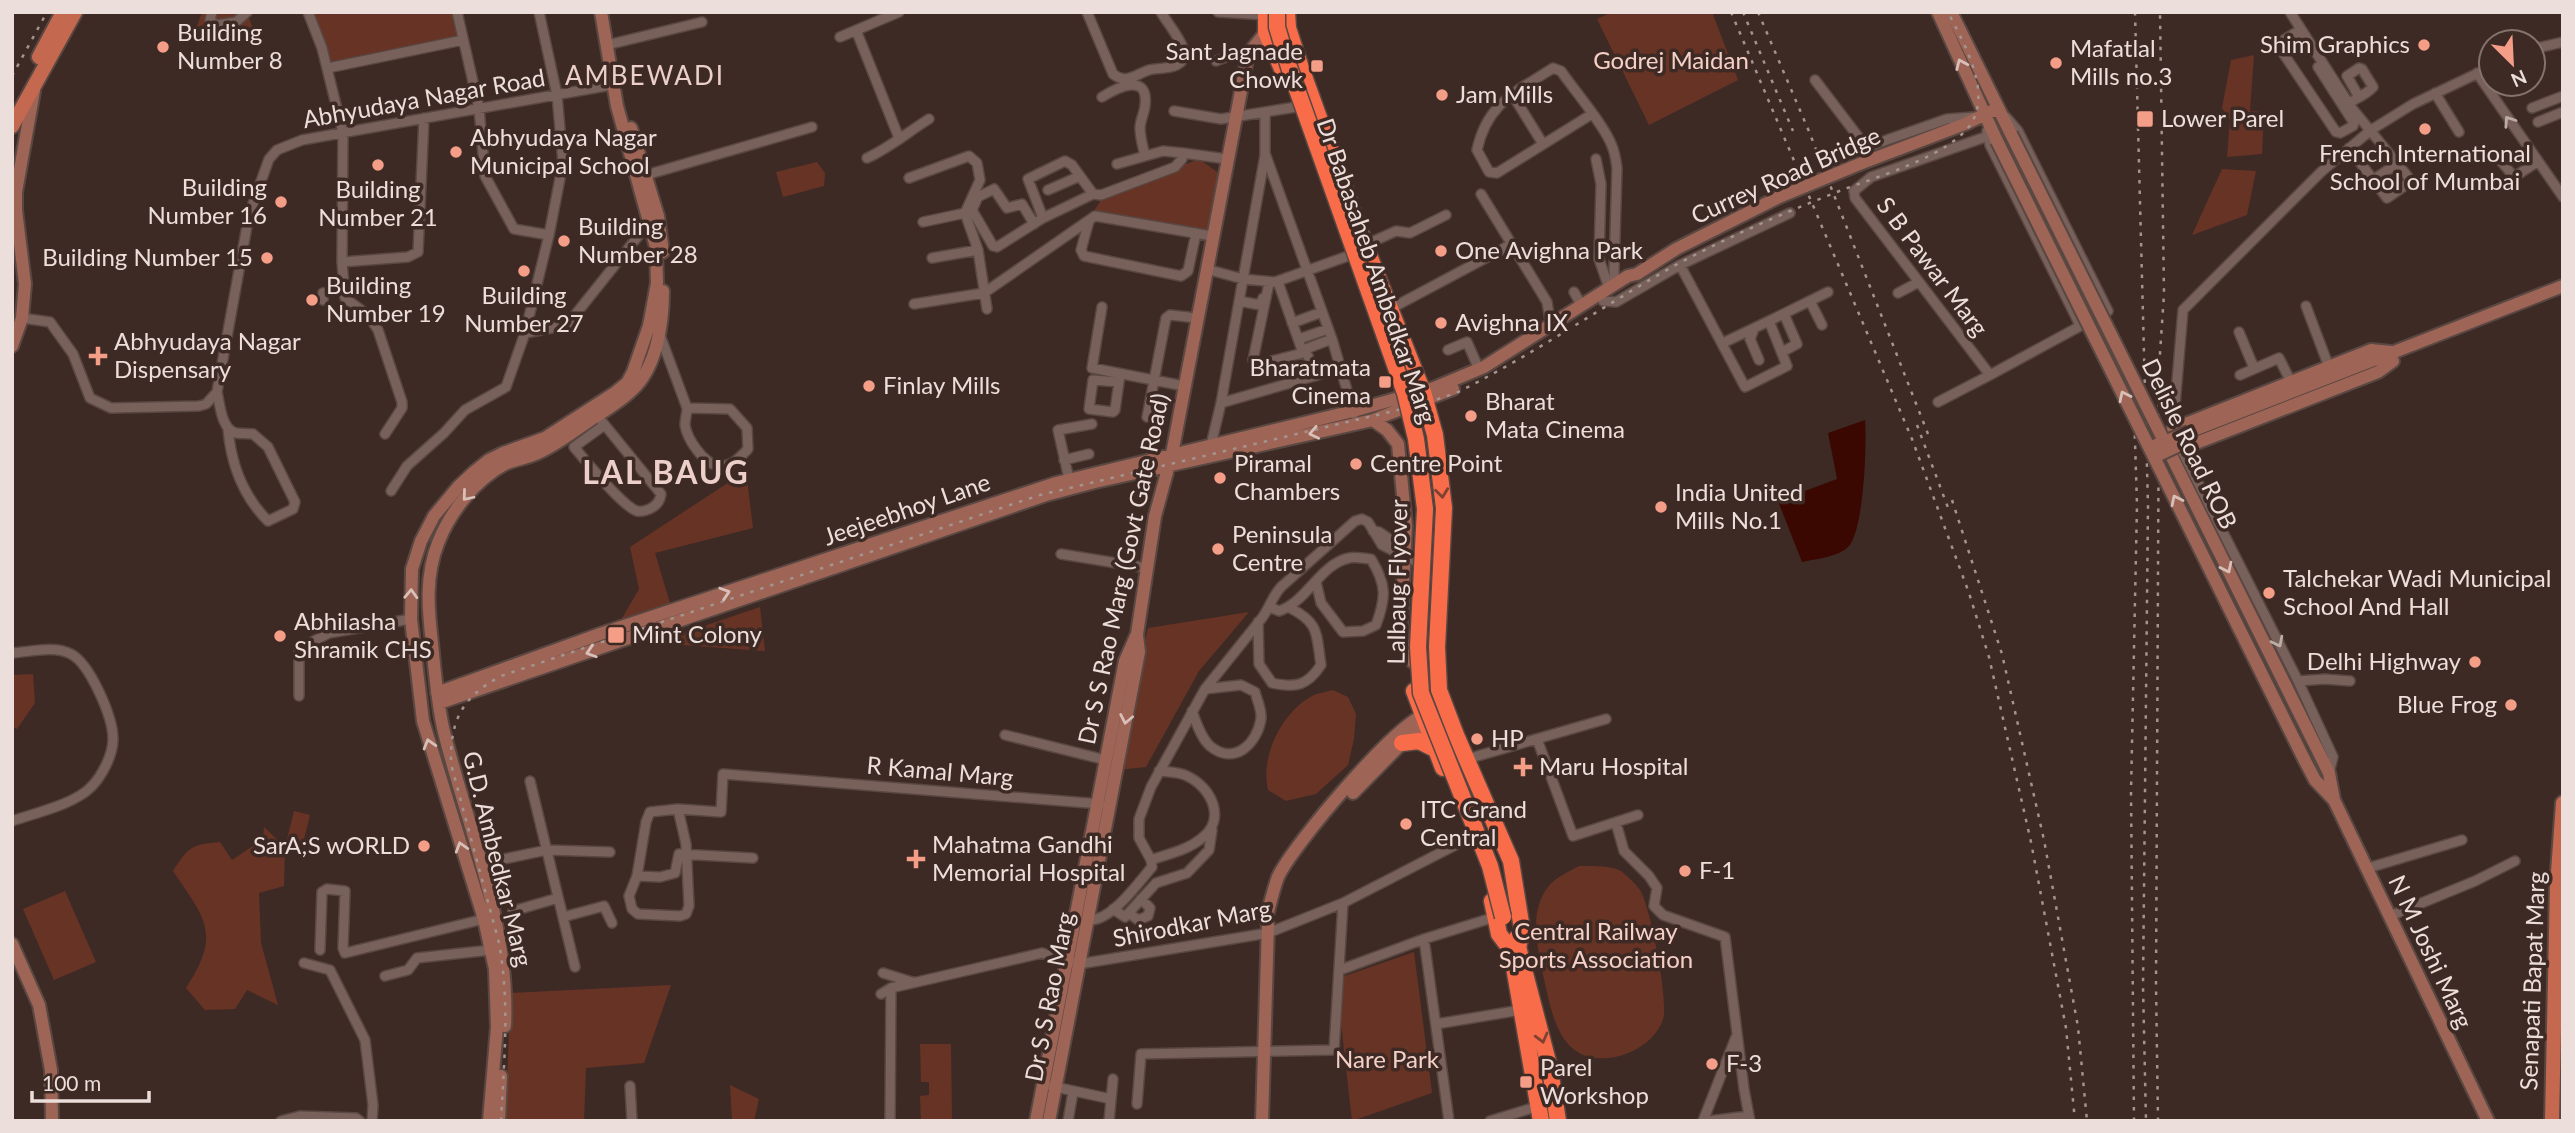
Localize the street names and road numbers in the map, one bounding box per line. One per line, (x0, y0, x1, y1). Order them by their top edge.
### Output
street label: Abhyudaya Nagar Road (300, 62, 547, 133)
street label: Dr Babasaheb Ambedkar Marg (1311, 114, 1443, 427)
street label: Currey Road Bridge (1686, 120, 1884, 229)
street label: S B Pawar Marg (1872, 191, 1995, 341)
street label: Delisle Road ROB (2137, 353, 2244, 533)
street label: Dr S S Rao Marg (Govt Gate Road) (1071, 391, 1174, 747)
street label: Jeejeebhoy Lane (819, 466, 994, 551)
street label: Lalbaug Flyover (1381, 499, 1412, 665)
street label: G.D. Ambedkar Marg (458, 748, 539, 969)
street label: R Kamal Marg (866, 750, 1015, 791)
street label: N M Joshi Marg (2383, 870, 2480, 1033)
street label: Senapati Bapat Marg (2513, 871, 2550, 1091)
street label: Shirodkar Marg (1110, 893, 1273, 952)
street label: Dr S S Rao Marg (1018, 910, 1079, 1084)

